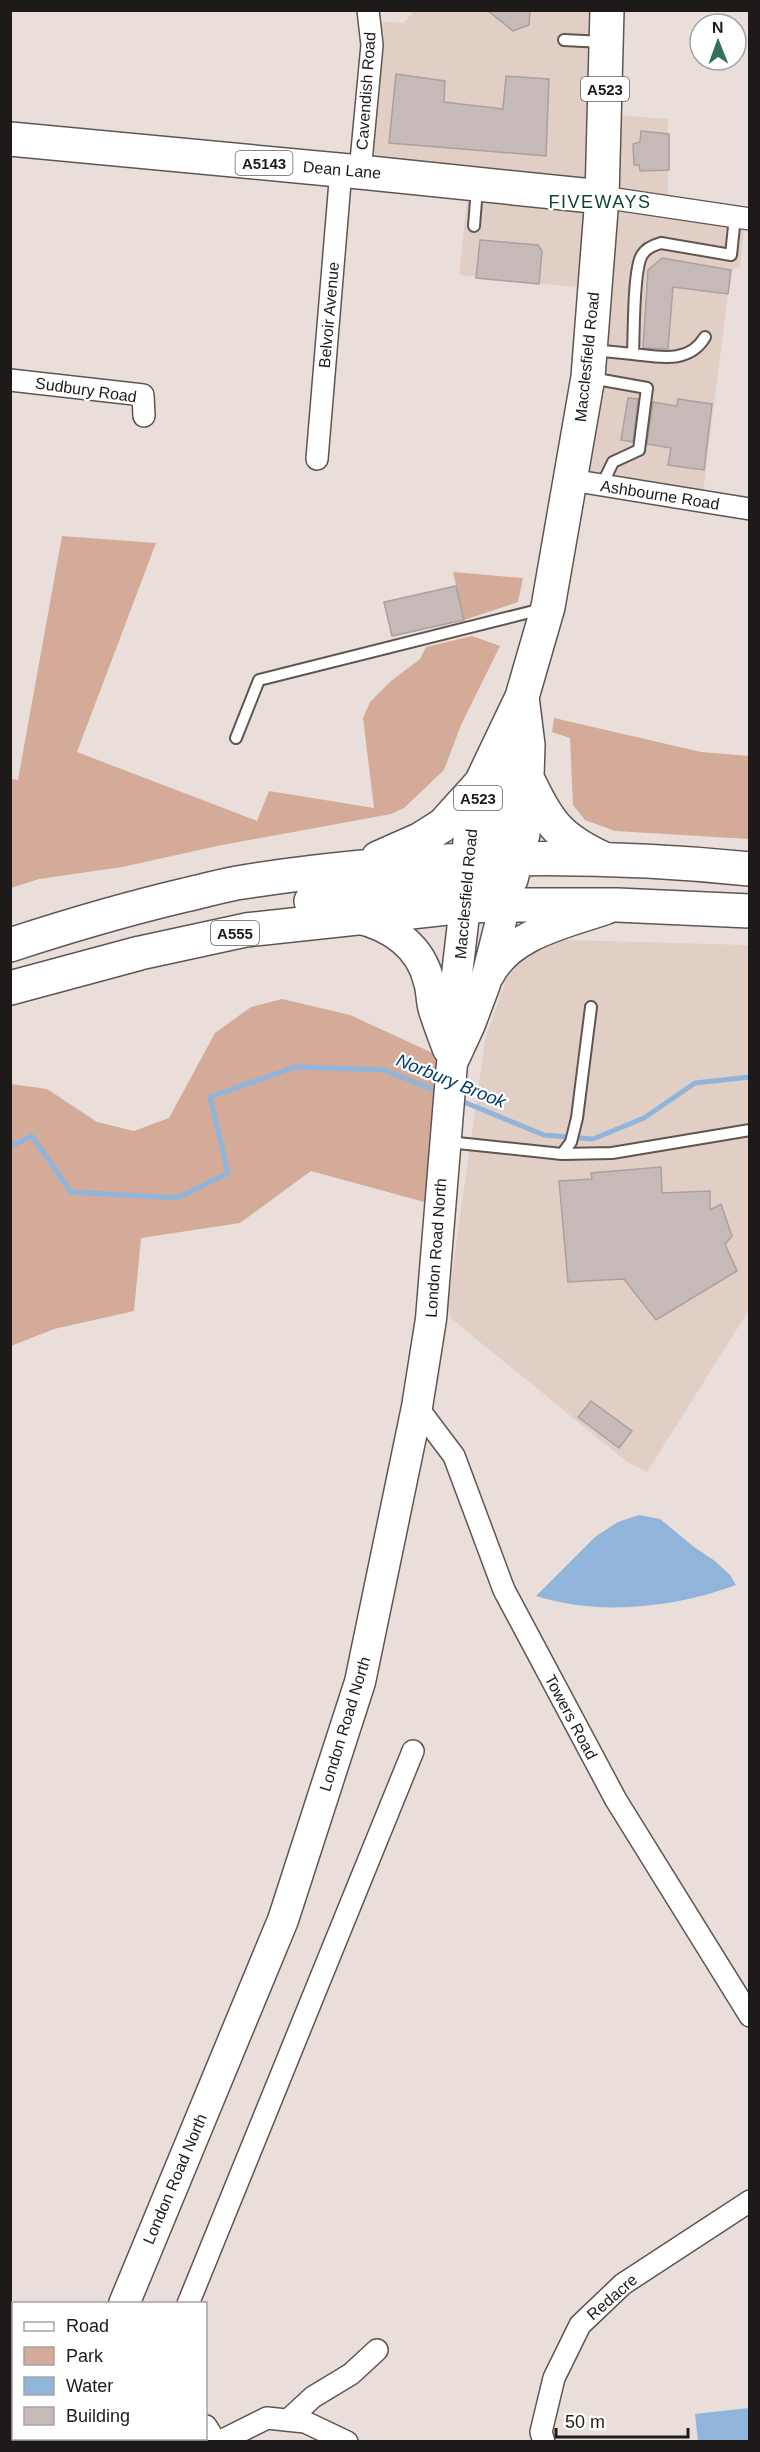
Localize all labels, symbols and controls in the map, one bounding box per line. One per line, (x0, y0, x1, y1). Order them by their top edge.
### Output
north arrow (688, 12, 748, 72)
text: N (712, 19, 724, 36)
street label: Cavendish Road (353, 31, 379, 151)
road number: A523 (581, 77, 629, 101)
road number: A5143 (236, 151, 292, 175)
street label: Dean Lane (302, 158, 382, 182)
district label: FIVEWAYS (548, 192, 652, 212)
street label: Belvoir Avenue (316, 261, 342, 369)
street label: Macclesfield Road (572, 291, 602, 423)
street label: Sudbury Road (34, 374, 138, 406)
street label: Ashbourne Road (599, 477, 721, 513)
road number: A523 (454, 786, 502, 810)
street label: Macclesfield Road (452, 828, 480, 960)
road number: A555 (211, 921, 259, 945)
water label: Norbury Brook (393, 1050, 509, 1112)
street label: London Road North (423, 1178, 449, 1318)
street label: London Road North (316, 1655, 374, 1793)
street label: Towers Road (542, 1672, 600, 1762)
street label: London Road North (140, 2111, 210, 2247)
street label: Redacre (584, 2271, 640, 2323)
legend (12, 2302, 207, 2440)
text: Road (66, 2316, 109, 2336)
text: Park (66, 2346, 104, 2366)
text: Water (66, 2376, 113, 2396)
scale bar (556, 2401, 688, 2439)
text: Building (66, 2406, 130, 2426)
text: 50 m (565, 2412, 605, 2432)

